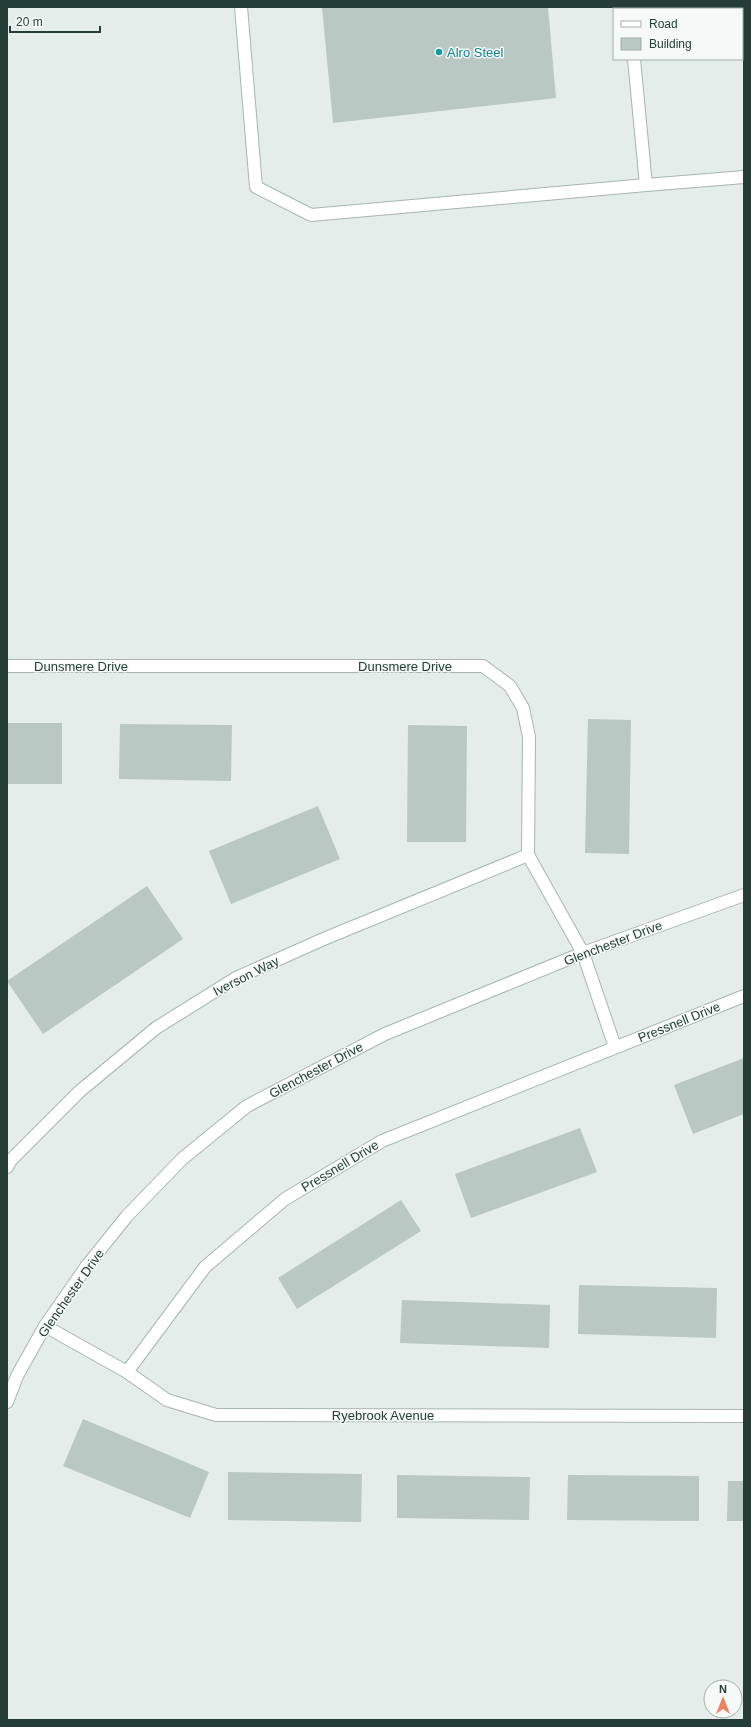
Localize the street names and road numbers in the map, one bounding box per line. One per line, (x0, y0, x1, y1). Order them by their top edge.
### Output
street label: Dunsmere Drive (34, 659, 128, 674)
street label: Dunsmere Drive (358, 659, 452, 674)
street label: Glenchester Drive (562, 917, 664, 969)
street label: Iverson Way (211, 953, 282, 999)
street label: Pressnell Drive (636, 999, 722, 1045)
street label: Glenchester Drive (267, 1039, 365, 1101)
street label: Pressnell Drive (299, 1137, 381, 1195)
street label: Glenchester Drive (35, 1246, 107, 1340)
street label: Ryebrook Avenue (332, 1408, 434, 1423)

